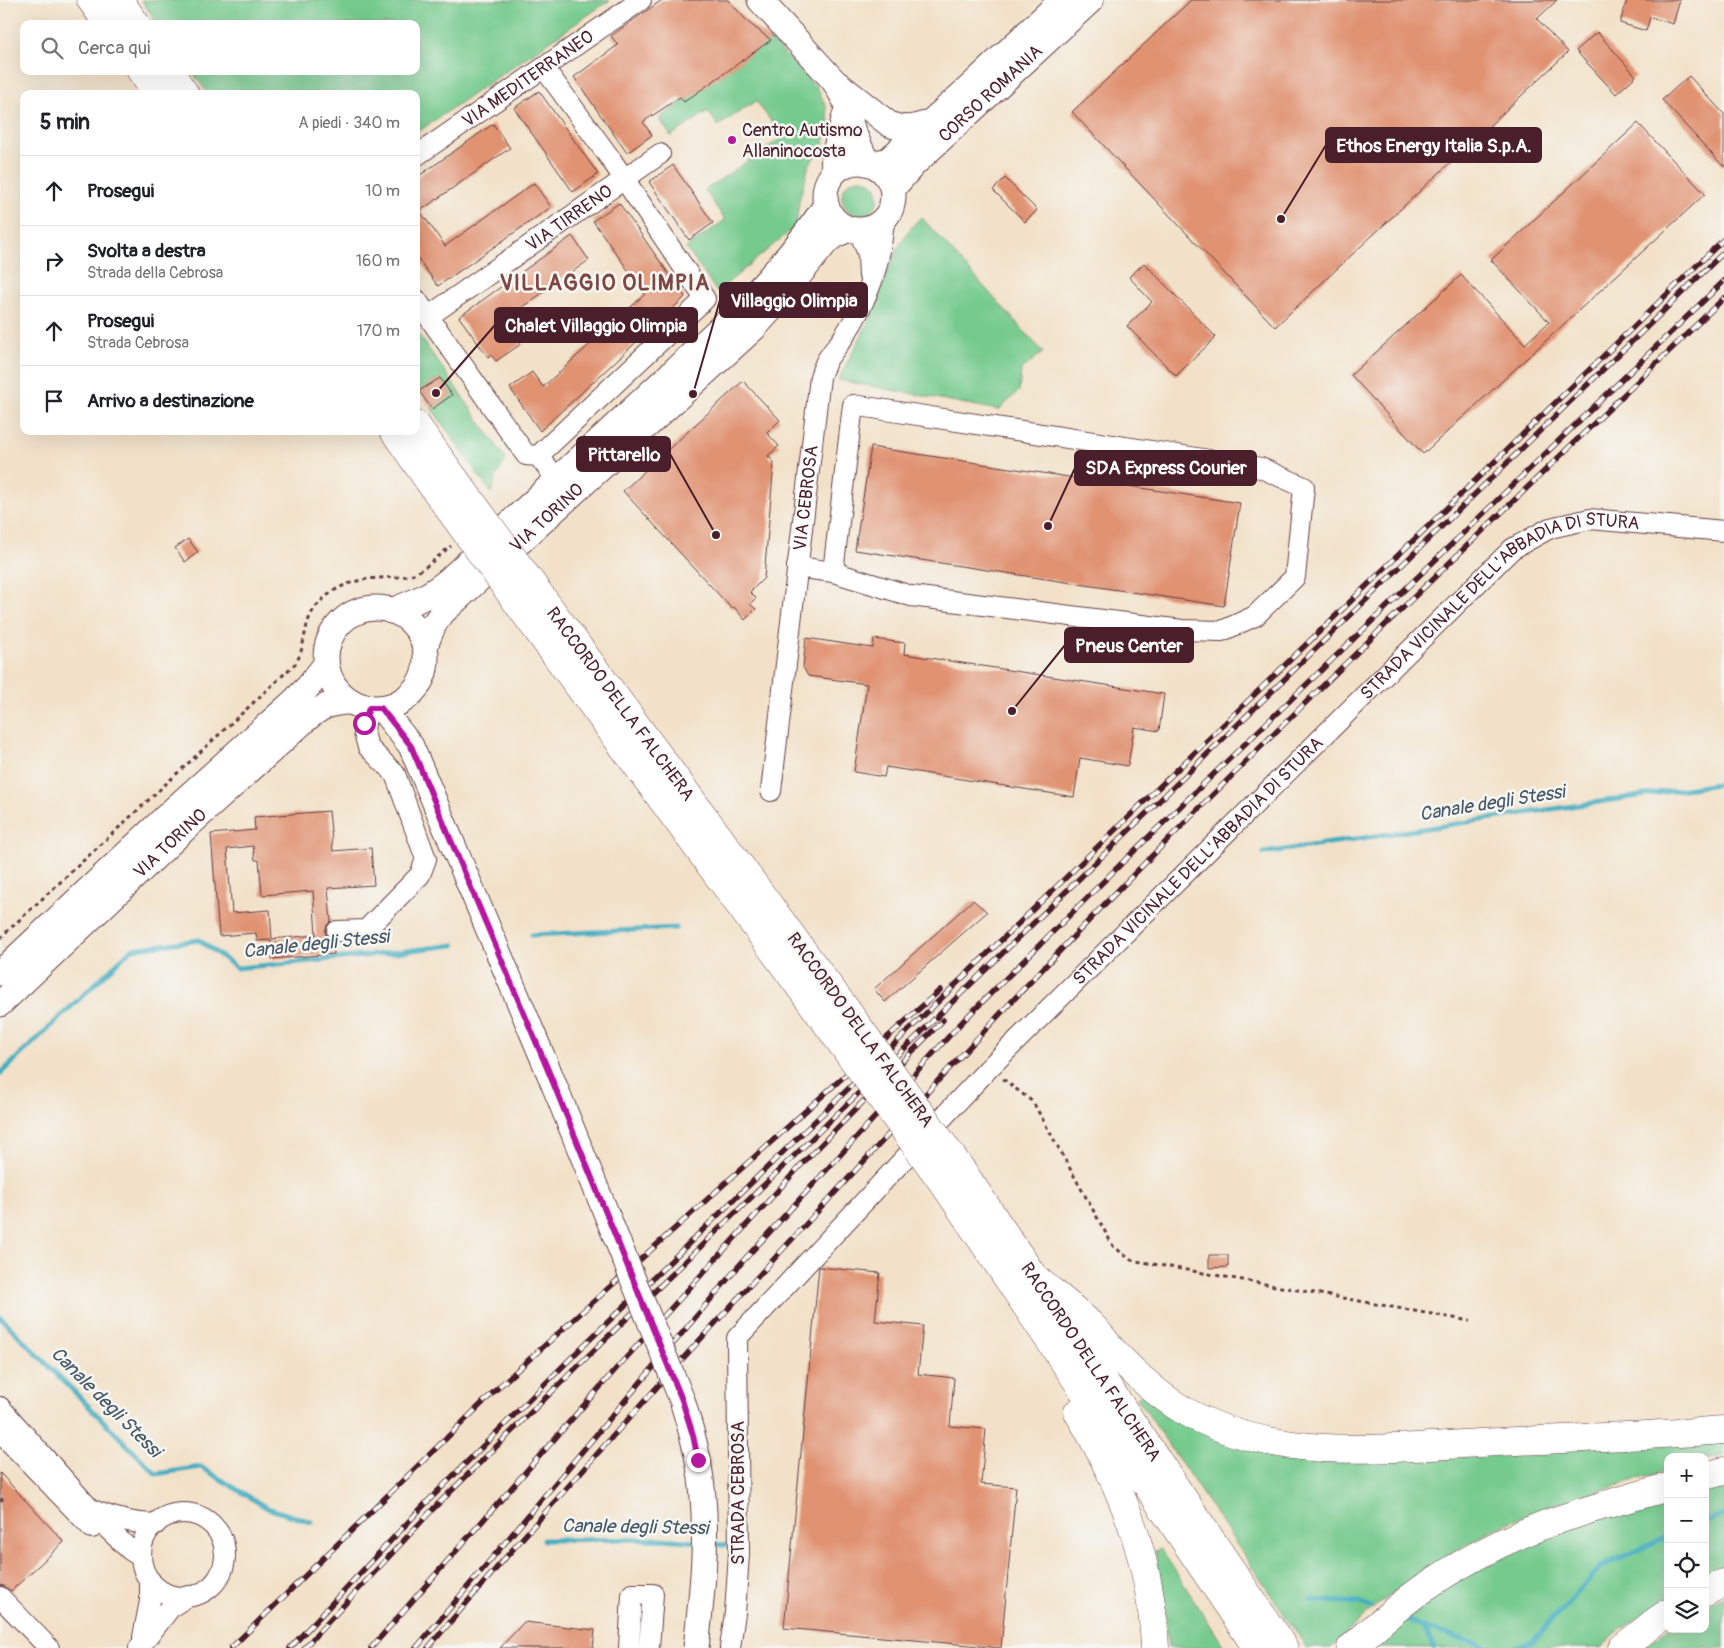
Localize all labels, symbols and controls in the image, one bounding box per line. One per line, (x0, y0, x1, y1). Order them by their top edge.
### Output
search box (20, 20, 420, 75)
street label: VIA MEDITERRANEO (457, 25, 598, 132)
icon: search (38, 34, 66, 62)
text: Cerca qui (78, 36, 150, 60)
street label: CORSO ROMANIA (934, 39, 1047, 147)
text: 5 min (40, 109, 90, 136)
text: A piedi · 340 m (298, 113, 400, 133)
place label: Centro Autismo Allaninocosta (742, 119, 863, 163)
callout: Ethos Energy Italia S.p.A. (1326, 128, 1541, 162)
marker: Centro Autismo Allaninocosta (726, 134, 738, 146)
text: Ethos Energy Italia S.p.A. (1336, 134, 1532, 158)
icon: ahead (40, 177, 68, 205)
text: Prosegui (87, 179, 154, 203)
street label: VIA TIRRENO (521, 179, 617, 256)
text: 10 m (365, 181, 400, 201)
text: Svolta a destra (87, 239, 206, 263)
icon: right (40, 247, 68, 275)
text: 160 m (356, 251, 400, 271)
text: Strada della Cebrosa (87, 263, 223, 283)
district label: VILLAGGIO OLIMPIA (500, 269, 710, 297)
callout: Villaggio Olimpia (720, 283, 867, 317)
text: Villaggio Olimpia (730, 289, 858, 313)
callout: Chalet Villaggio Olimpia (495, 308, 697, 342)
text: Prosegui (87, 309, 154, 333)
text: Chalet Villaggio Olimpia (505, 314, 687, 338)
icon: ahead (40, 317, 68, 345)
text: 170 m (357, 321, 400, 341)
text: Strada Cebrosa (87, 333, 189, 353)
icon: arrive (40, 387, 68, 415)
text: Arrivo a destinazione (87, 389, 254, 413)
callout: Pittarello (577, 437, 670, 471)
text: Pittarello (587, 443, 661, 467)
street label: VIA CEBROSA (788, 444, 823, 552)
callout: SDA Express Courier (1075, 451, 1256, 485)
text: SDA Express Courier (1085, 456, 1247, 480)
street label: VIA TORINO (505, 478, 588, 557)
street label: STRADA VICINALE DELL'ABBADIA DI STURA (1355, 507, 1641, 705)
street label: RACCORDO DELLA FALCHERA (541, 602, 700, 806)
callout: Pneus Center (1065, 628, 1193, 662)
text: Pneus Center (1075, 634, 1183, 658)
route start (353, 712, 376, 735)
street label: STRADA VICINALE DELL'ABBADIA DI STURA (1068, 731, 1328, 990)
water label: Canale degli Stessi (1418, 779, 1569, 826)
street label: VIA TORINO (129, 803, 211, 883)
water label: Canale degli Stessi (242, 924, 393, 964)
street label: RACCORDO DELLA FALCHERA (782, 928, 939, 1132)
street label: RACCORDO DELLA FALCHERA (1016, 1258, 1167, 1466)
water label: Canale degli Stessi (46, 1342, 168, 1464)
street label: STRADA CEBROSA (727, 1421, 750, 1565)
route end (687, 1449, 710, 1472)
map controls (1664, 1453, 1709, 1633)
button: + (1664, 1453, 1709, 1498)
button: − (1664, 1498, 1709, 1543)
water label: Canale degli Stessi (562, 1514, 711, 1540)
button: locate (1664, 1543, 1709, 1588)
button: layers (1664, 1588, 1709, 1633)

